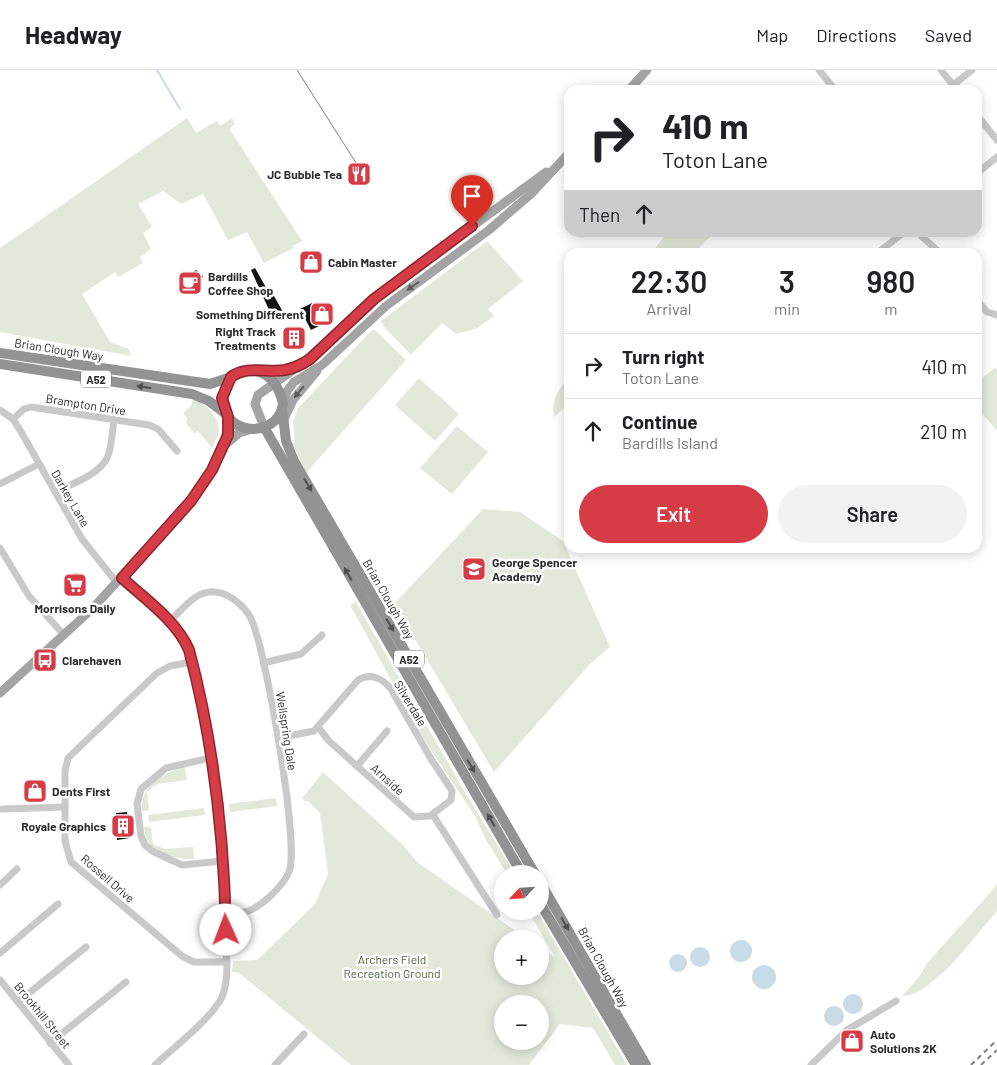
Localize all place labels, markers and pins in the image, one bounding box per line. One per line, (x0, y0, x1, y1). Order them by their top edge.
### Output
restaurant icon: JC Bubble Tea (346, 161, 372, 187)
place label: JC Bubble Tea (267, 167, 342, 181)
pin (451, 175, 493, 226)
shop icon: Cabin Master (298, 249, 324, 275)
place label: Cabin Master (328, 255, 397, 269)
place label: Bardills Coffee Shop (208, 269, 274, 297)
cafe icon: Bardills Coffee Shop (177, 270, 203, 296)
shop icon: Something Different (309, 301, 335, 327)
place label: Something Different (196, 307, 304, 321)
place label: Right Track Treatments (214, 324, 277, 352)
building icon: Right Track Treatments (281, 325, 307, 351)
place label: George Spencer Academy (492, 555, 577, 583)
school or university icon: George Spencer Academy (461, 556, 487, 582)
supermarket icon: Morrisons Daily (62, 572, 88, 598)
place label: Morrisons Daily (35, 601, 115, 615)
bus stop icon: Clarehaven (32, 647, 58, 673)
place label: Clarehaven (62, 653, 121, 667)
shop icon: Dents First (22, 778, 48, 804)
place label: Dents First (52, 784, 111, 798)
building icon: Royale Graphics (110, 813, 136, 839)
place label: Royale Graphics (21, 819, 106, 833)
place label: Auto Solutions 2K (870, 1027, 937, 1055)
shop icon: Auto Solutions 2K (839, 1028, 865, 1054)

